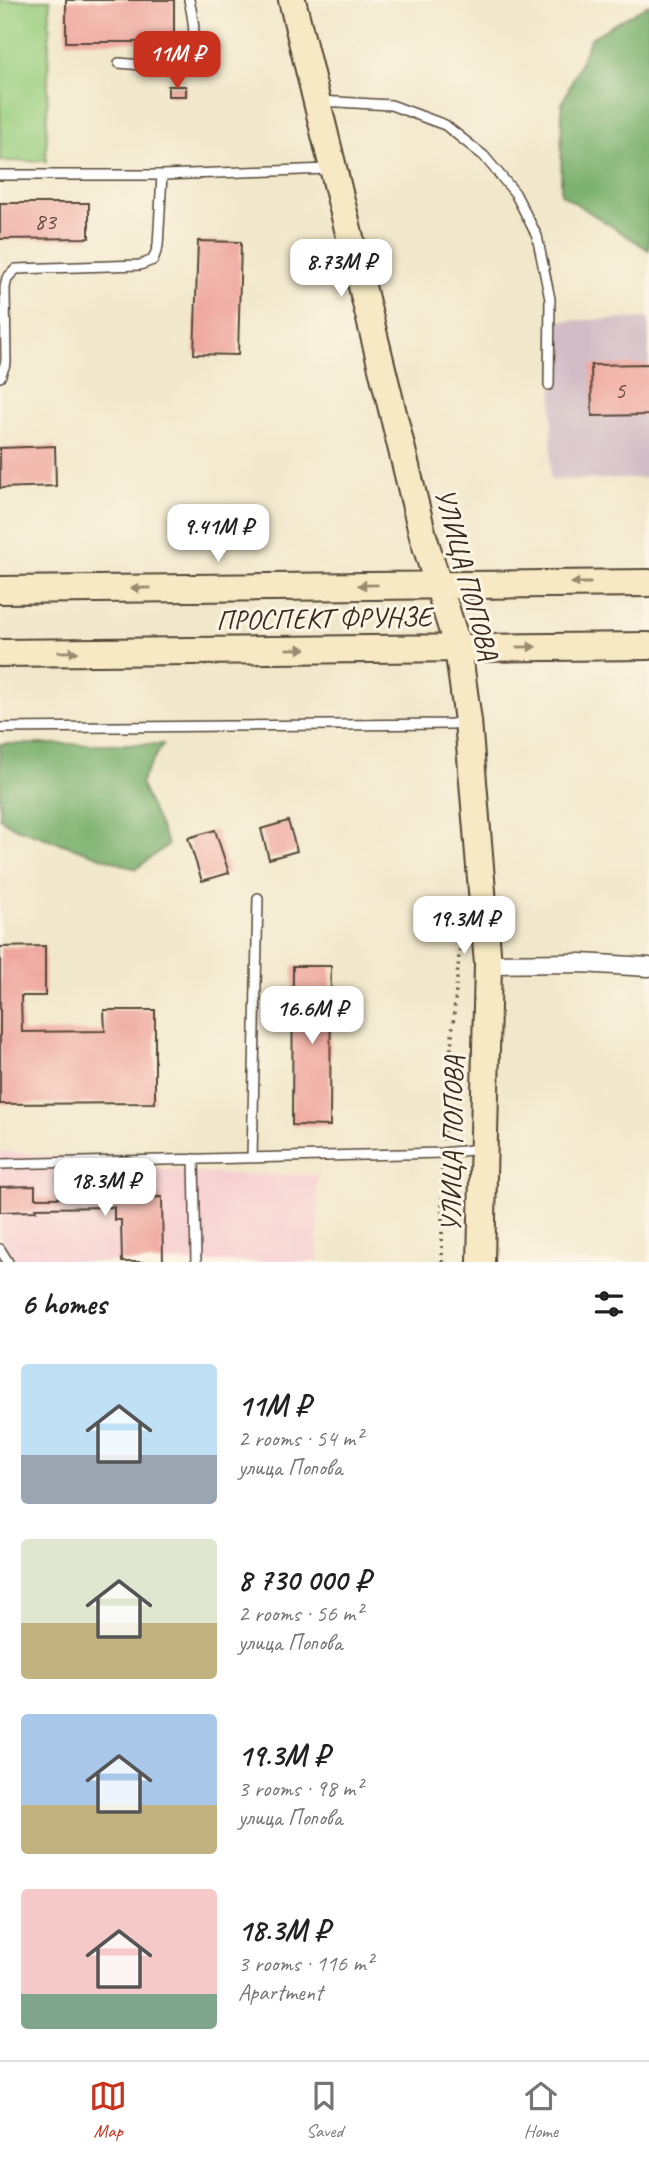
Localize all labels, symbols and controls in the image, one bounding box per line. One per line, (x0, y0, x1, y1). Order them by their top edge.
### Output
pin: 11M ₽ (128, 32, 226, 91)
text: 11M ₽ (150, 39, 204, 68)
house number: 83 (34, 206, 58, 236)
pin: 8.73M ₽ (276, 240, 406, 299)
text: 8.73M ₽ (306, 247, 376, 276)
house number: 5 (615, 375, 627, 405)
street label: УЛИЦА ПОПОВА (427, 484, 507, 665)
pin: 9.41M ₽ (153, 504, 283, 564)
text: 9.41M ₽ (183, 512, 253, 541)
one-way arrow (570, 578, 592, 589)
one-way arrow (357, 579, 379, 591)
one-way arrow (130, 582, 152, 594)
street label: ПРОСПЕКТ ФРУНЗЕ (216, 599, 435, 637)
one-way arrow (515, 641, 537, 653)
one-way arrow (285, 644, 307, 655)
one-way arrow (57, 646, 79, 658)
pin: 19.3M ₽ (399, 897, 529, 956)
text: 19.3M ₽ (429, 904, 499, 933)
pin: 16.6M ₽ (247, 986, 377, 1046)
text: 16.6M ₽ (277, 994, 347, 1023)
street label: УЛИЦА ПОПОВА (433, 1054, 471, 1233)
pin: 18.3M ₽ (40, 1158, 170, 1218)
text: 18.3M ₽ (70, 1166, 140, 1195)
text: 6 homes (21, 1285, 106, 1323)
icon: filters (590, 1285, 628, 1323)
text: 11M ₽ (238, 1386, 310, 1424)
icon: home (77, 1392, 161, 1476)
text: 2 rooms · 54 m² (238, 1424, 362, 1453)
text: улица Попова (238, 1453, 342, 1482)
text: 8 730 000 ₽ (238, 1561, 370, 1599)
icon: home (77, 1567, 161, 1651)
text: 2 rooms · 56 m² (238, 1599, 362, 1628)
text: улица Попова (238, 1628, 342, 1657)
text: 19.3M ₽ (238, 1736, 329, 1774)
icon: home (77, 1742, 161, 1826)
text: 3 rooms · 98 m² (238, 1774, 362, 1803)
text: улица Попова (238, 1803, 342, 1832)
text: 18.3M ₽ (238, 1911, 329, 1949)
icon: home (77, 1917, 161, 2001)
text: 3 rooms · 116 m² (238, 1949, 373, 1978)
text: Apartment (238, 1978, 323, 2007)
tab: Map (89, 2077, 127, 2143)
tab: Saved (305, 2077, 343, 2143)
tab: Home (522, 2077, 560, 2143)

